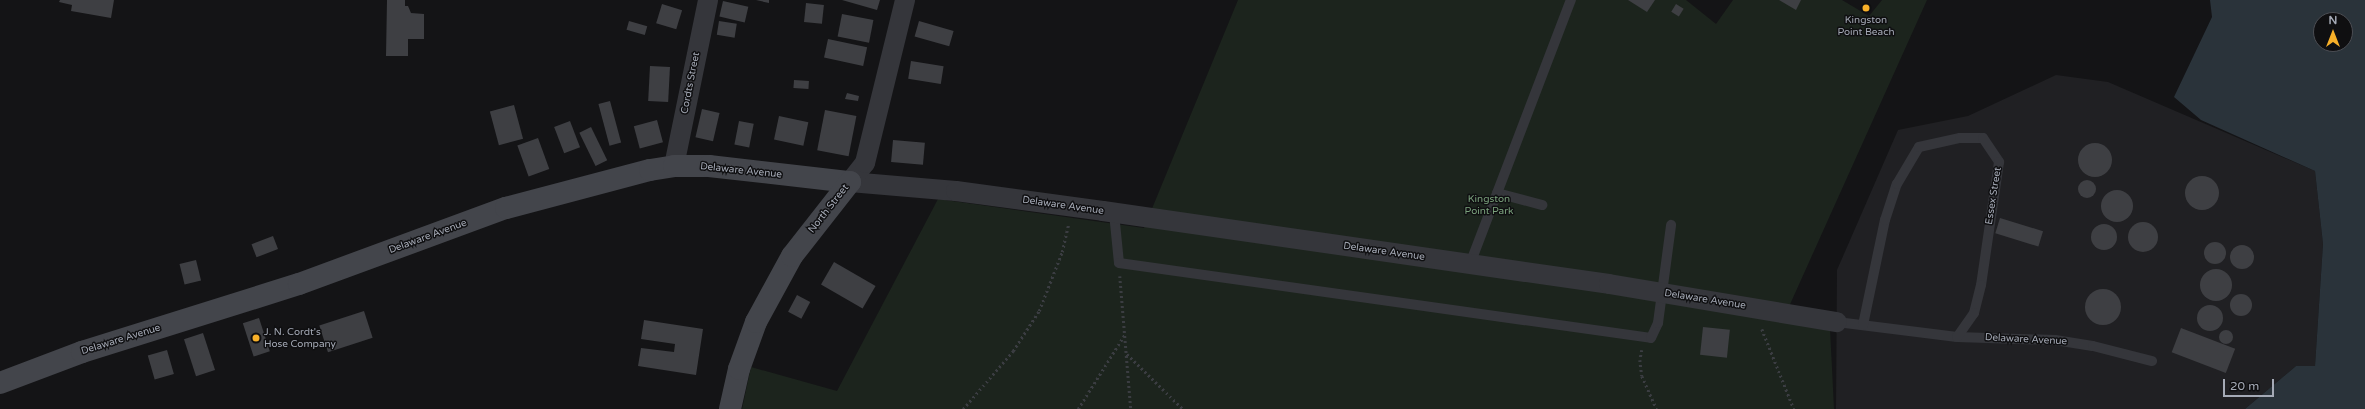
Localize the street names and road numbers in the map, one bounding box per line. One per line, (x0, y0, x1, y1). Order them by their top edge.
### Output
street label: Cordts Street (679, 51, 703, 115)
street label: Delaware Avenue (699, 161, 783, 181)
street label: Essex Street (1984, 166, 2004, 226)
street label: North Street (806, 182, 852, 236)
street label: Delaware Avenue (1021, 194, 1105, 218)
street label: Delaware Avenue (387, 217, 469, 257)
street label: Delaware Avenue (1342, 240, 1426, 264)
street label: Delaware Avenue (1663, 288, 1747, 312)
street label: Delaware Avenue (80, 322, 162, 358)
street label: Delaware Avenue (1985, 332, 2067, 348)

